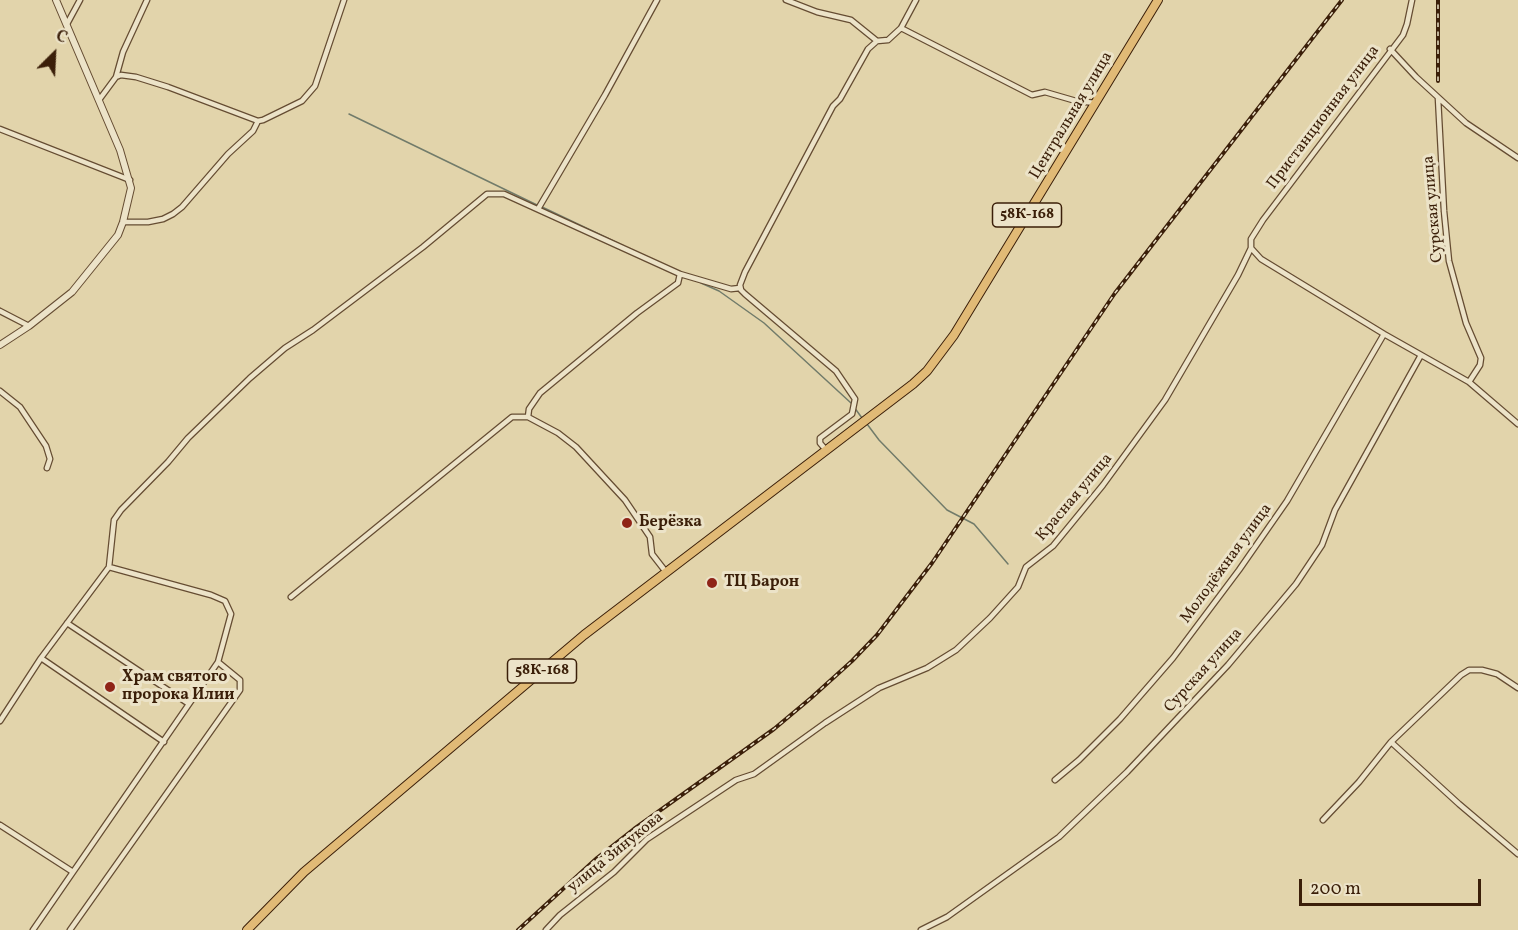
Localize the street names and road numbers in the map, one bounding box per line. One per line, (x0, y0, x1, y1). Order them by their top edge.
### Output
street label: Пристанционная улица (1264, 42, 1384, 194)
street label: Центральная улица (1026, 49, 1118, 183)
street label: Сурская улица (1420, 155, 1448, 263)
road number: 58К-168 (992, 203, 1062, 227)
street label: Красная улица (1033, 450, 1117, 546)
street label: Молодёжная улица (1177, 500, 1277, 628)
street label: Сурская улица (1161, 625, 1247, 717)
road number: 58К-168 (508, 659, 576, 683)
street label: улица Зинукова (564, 808, 668, 898)

